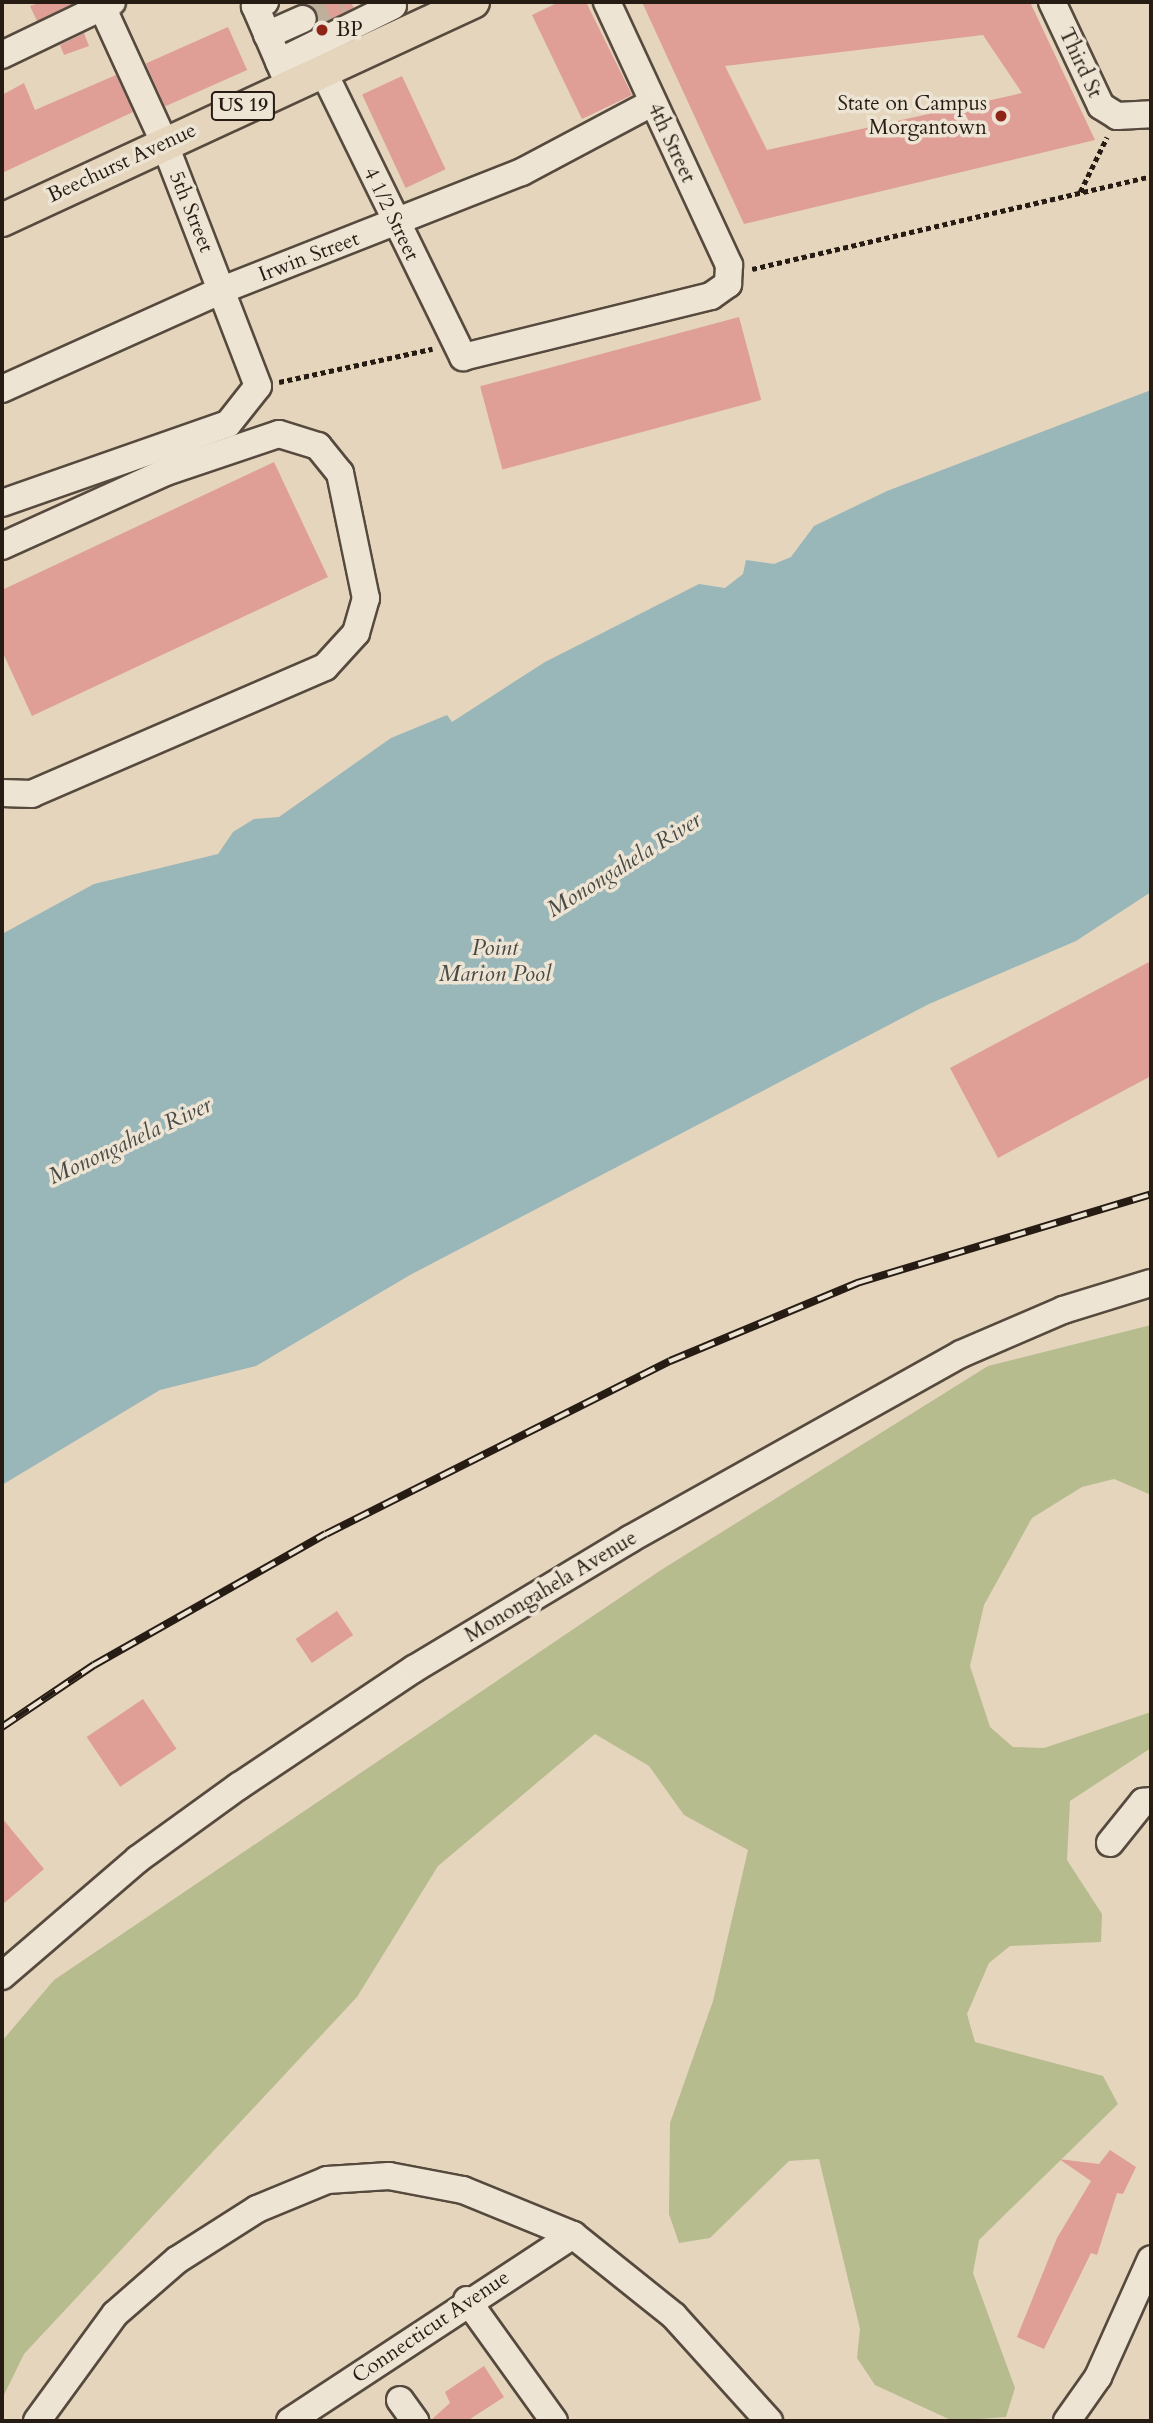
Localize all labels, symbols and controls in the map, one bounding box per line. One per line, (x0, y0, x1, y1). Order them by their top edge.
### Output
place label: BP (336, 17, 363, 43)
marker: BP (314, 22, 330, 38)
street label: Third St (1053, 24, 1107, 102)
road number: US 19 (210, 90, 276, 122)
place label: State on Campus Morgantown (837, 91, 987, 141)
street label: 4th Street (642, 99, 700, 187)
marker: State on Campus Morgantown (993, 108, 1009, 124)
street label: Beechurst Avenue (44, 118, 200, 208)
street label: 4 1/2 Street (358, 163, 424, 265)
street label: 5th Street (163, 168, 219, 256)
street label: Irwin Street (255, 226, 363, 288)
water label: Monongahela River (542, 806, 706, 924)
water label: Point Marion Pool (439, 934, 551, 988)
water label: Monongahela River (44, 1091, 216, 1191)
street label: Monongahela Avenue (460, 1526, 642, 1648)
street label: Connecticut Avenue (348, 2265, 514, 2389)

